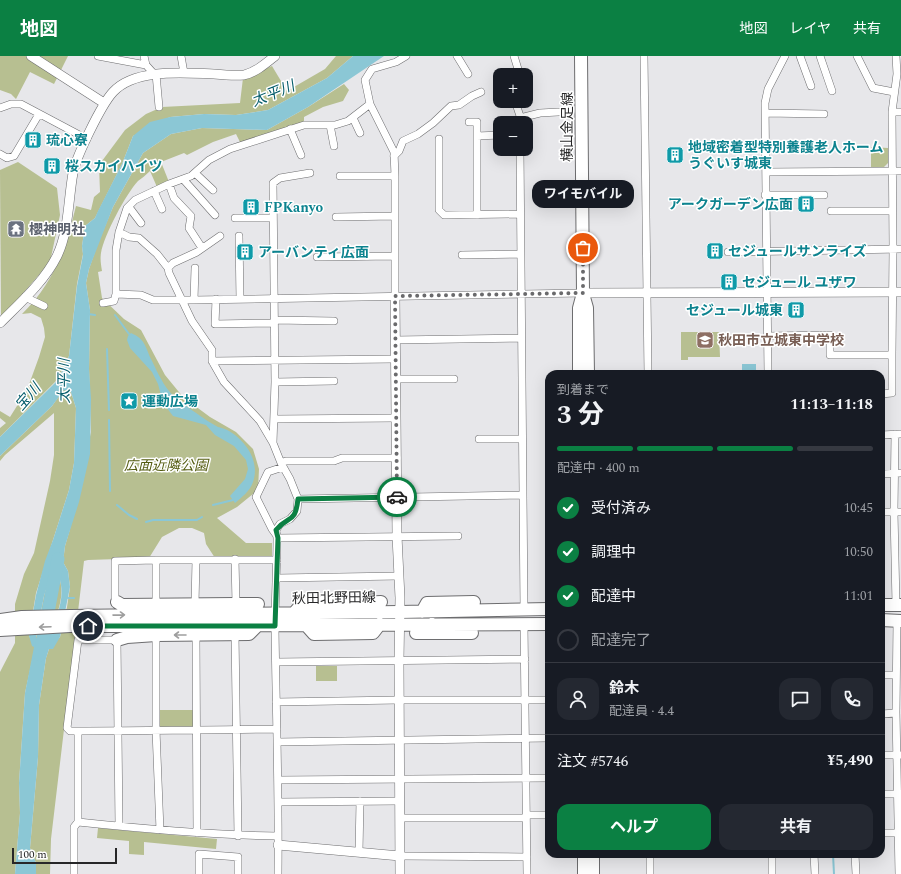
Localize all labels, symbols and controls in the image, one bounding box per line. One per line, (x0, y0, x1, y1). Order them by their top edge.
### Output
text: 地図 (20, 15, 58, 44)
text: 地図 (739, 18, 767, 39)
text: レイヤ (789, 18, 831, 39)
text: 共有 (853, 18, 881, 39)
map controls (493, 68, 533, 156)
button: + (493, 68, 533, 108)
water label: 太平川 (248, 74, 300, 113)
street label: 横山金足線 (557, 92, 578, 162)
button: − (493, 116, 533, 156)
building icon: 琉心寮 (23, 130, 43, 150)
place label: 琉心寮 (46, 130, 88, 151)
place label: 地域密着型特別養護老人ホーム うぐいす城東 (688, 137, 884, 174)
building icon: 地域密着型特別養護老人ホーム うぐいす城東 (665, 145, 685, 165)
building icon: 桜スカイハイツ (42, 156, 62, 176)
place label: 桜スカイハイツ (65, 156, 162, 177)
callout: ワイモバイル (532, 180, 634, 208)
text: ワイモバイル (544, 184, 622, 204)
place label: アークガーデン広面 (668, 194, 793, 215)
building icon: アークガーデン広面 (796, 194, 816, 214)
building icon: FPKanyo (241, 197, 261, 217)
place label: FPKanyo (264, 197, 324, 218)
temple icon: 櫻神明社 (6, 219, 26, 239)
place label: 櫻神明社 (29, 219, 85, 240)
pin (566, 231, 600, 265)
icon: bag (572, 237, 594, 259)
building icon: セジュールサンライズ (705, 241, 725, 261)
place label: セジュールサンライズ (728, 241, 867, 262)
building icon: アーバンティ広面 (235, 242, 255, 262)
place label: アーバンティ広面 (258, 242, 369, 263)
building icon: セジュール ユザワ (719, 272, 739, 292)
place label: セジュール ユザワ (742, 272, 857, 293)
place label: セジュール城東 (686, 300, 783, 321)
building icon: セジュール城東 (786, 300, 806, 320)
school or university icon: 秋田市立城東中学校 (695, 330, 715, 350)
place label: 秋田市立城東中学校 (718, 330, 844, 351)
water label: 太平川 (53, 357, 76, 404)
water label: 宝川 (9, 377, 48, 416)
text: 到着まで (557, 380, 609, 400)
place icon: 運動広場 (119, 391, 139, 411)
place label: 運動広場 (142, 391, 198, 412)
text: 11:13–11:18 (790, 393, 873, 416)
text: 3 分 (557, 395, 604, 435)
park label: 広面近隣公園 (124, 455, 210, 476)
text: 配達中 · 400 m (557, 458, 640, 478)
courier (377, 477, 417, 517)
icon: car (386, 486, 408, 508)
icon: check (557, 497, 579, 519)
text: 受付済み (591, 497, 651, 520)
text: 10:45 (844, 498, 873, 518)
icon: check (557, 541, 579, 563)
text: 調理中 (591, 541, 636, 564)
text: 10:50 (844, 542, 873, 562)
icon: check (557, 585, 579, 607)
text: 配達中 (591, 585, 636, 608)
text: 11:01 (844, 586, 873, 606)
street label: 秋田北野田線 (292, 587, 376, 609)
pin (71, 609, 105, 643)
one-way arrow (112, 611, 125, 619)
icon: home (77, 615, 99, 637)
one-way arrow (39, 624, 52, 631)
text: 配達完了 (591, 629, 651, 652)
one-way arrow (174, 631, 187, 639)
text: 鈴木 (609, 677, 639, 700)
button: person (557, 678, 599, 720)
button: chat (779, 678, 821, 720)
button: phone (831, 678, 873, 720)
text: 配達員 · 4.4 (609, 701, 674, 721)
text: ¥5,490 (827, 749, 873, 772)
text: 注文 #5746 (557, 750, 628, 773)
button: ヘルプ (557, 804, 711, 850)
button: 共有 (719, 804, 873, 850)
scale bar (12, 846, 117, 865)
text: 100 m (18, 846, 47, 863)

